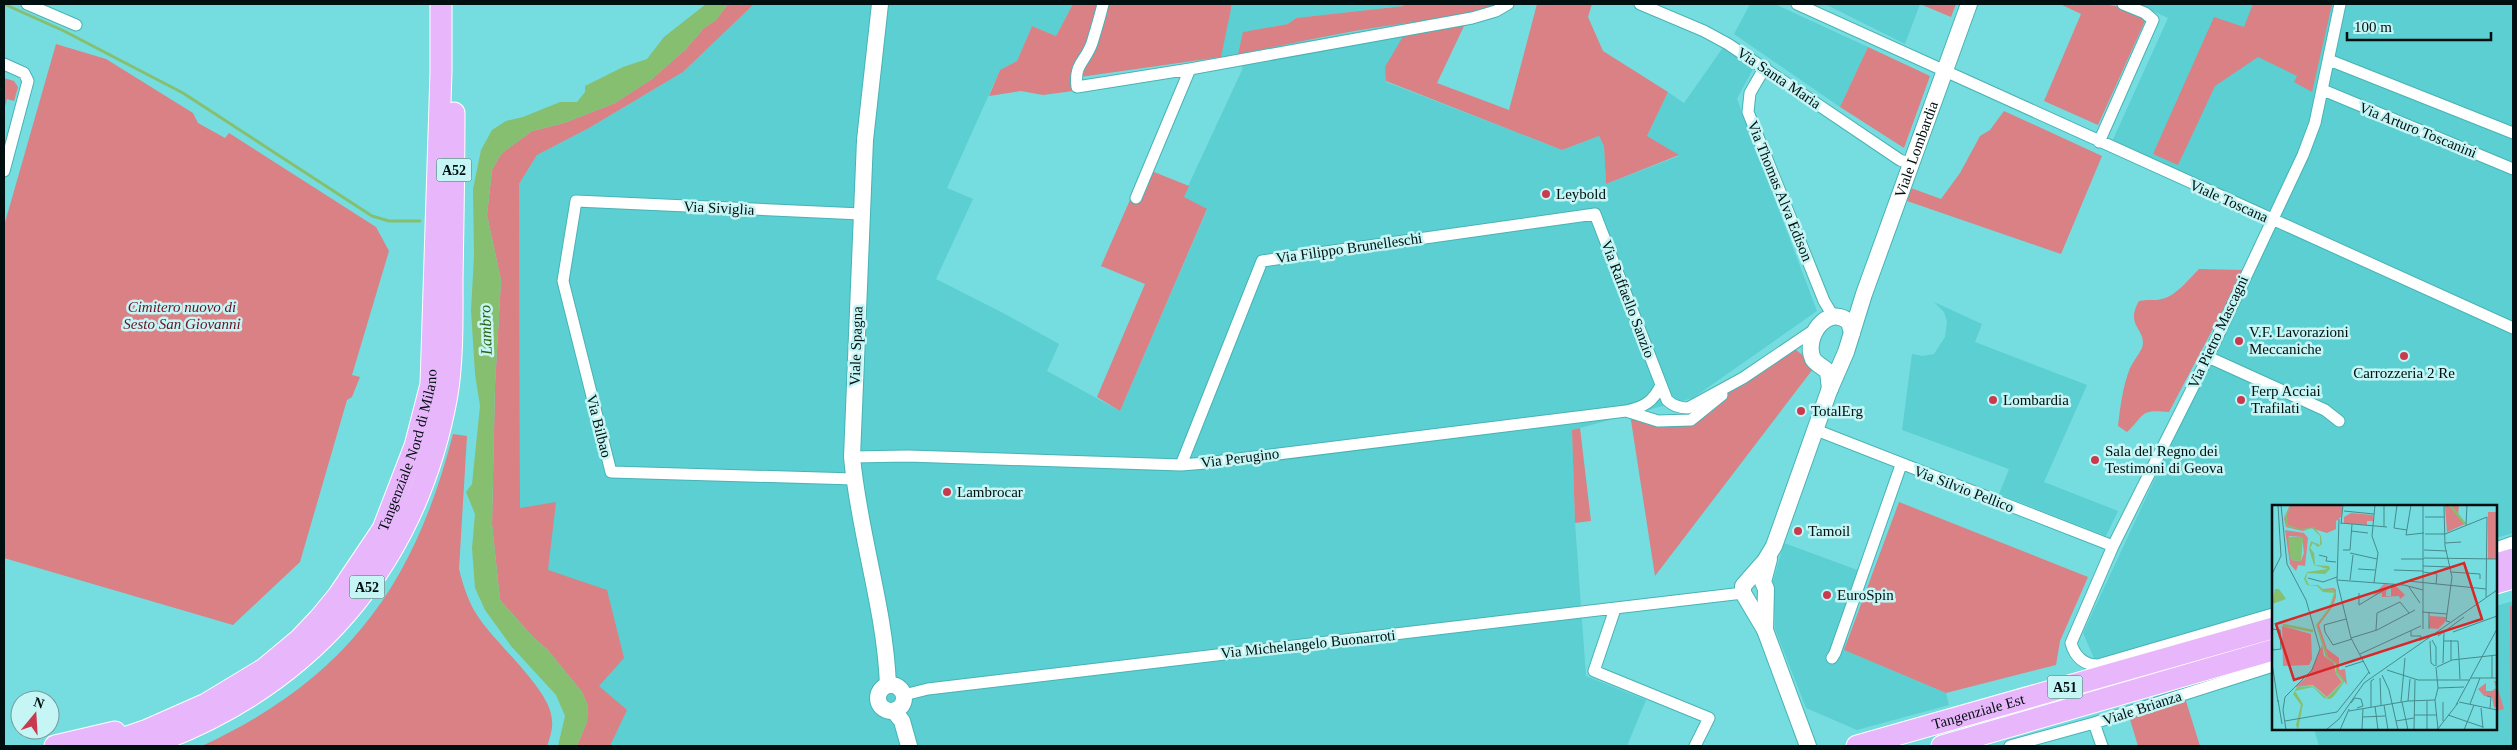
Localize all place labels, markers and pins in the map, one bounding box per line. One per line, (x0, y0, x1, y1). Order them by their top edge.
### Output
place label: Leybold (1556, 186, 1606, 202)
marker: Leybold (1540, 188, 1552, 200)
place label: V.F. Lavorazioni Meccaniche (2249, 324, 2349, 357)
marker: V.F. Lavorazioni Meccaniche (2233, 335, 2245, 347)
marker: Carrozzeria 2 Re (2398, 350, 2410, 362)
place label: Carrozzeria 2 Re (2353, 365, 2455, 381)
place label: Ferp Acciai Trafilati (2251, 383, 2321, 416)
place label: Lombardia (2003, 392, 2069, 408)
marker: Lombardia (1987, 394, 1999, 406)
marker: Ferp Acciai Trafilati (2235, 394, 2247, 406)
place label: TotalErg (1811, 403, 1863, 419)
marker: TotalErg (1795, 405, 1807, 417)
place label: Sala del Regno dei Testimoni di Geova (2105, 443, 2223, 476)
marker: Sala del Regno dei Testimoni di Geova (2089, 454, 2101, 466)
place label: Lambrocar (957, 484, 1023, 500)
marker: Lambrocar (941, 486, 953, 498)
place label: Tamoil (1808, 523, 1850, 539)
marker: Tamoil (1792, 525, 1804, 537)
place label: EuroSpin (1837, 587, 1894, 603)
marker: EuroSpin (1821, 589, 1833, 601)

